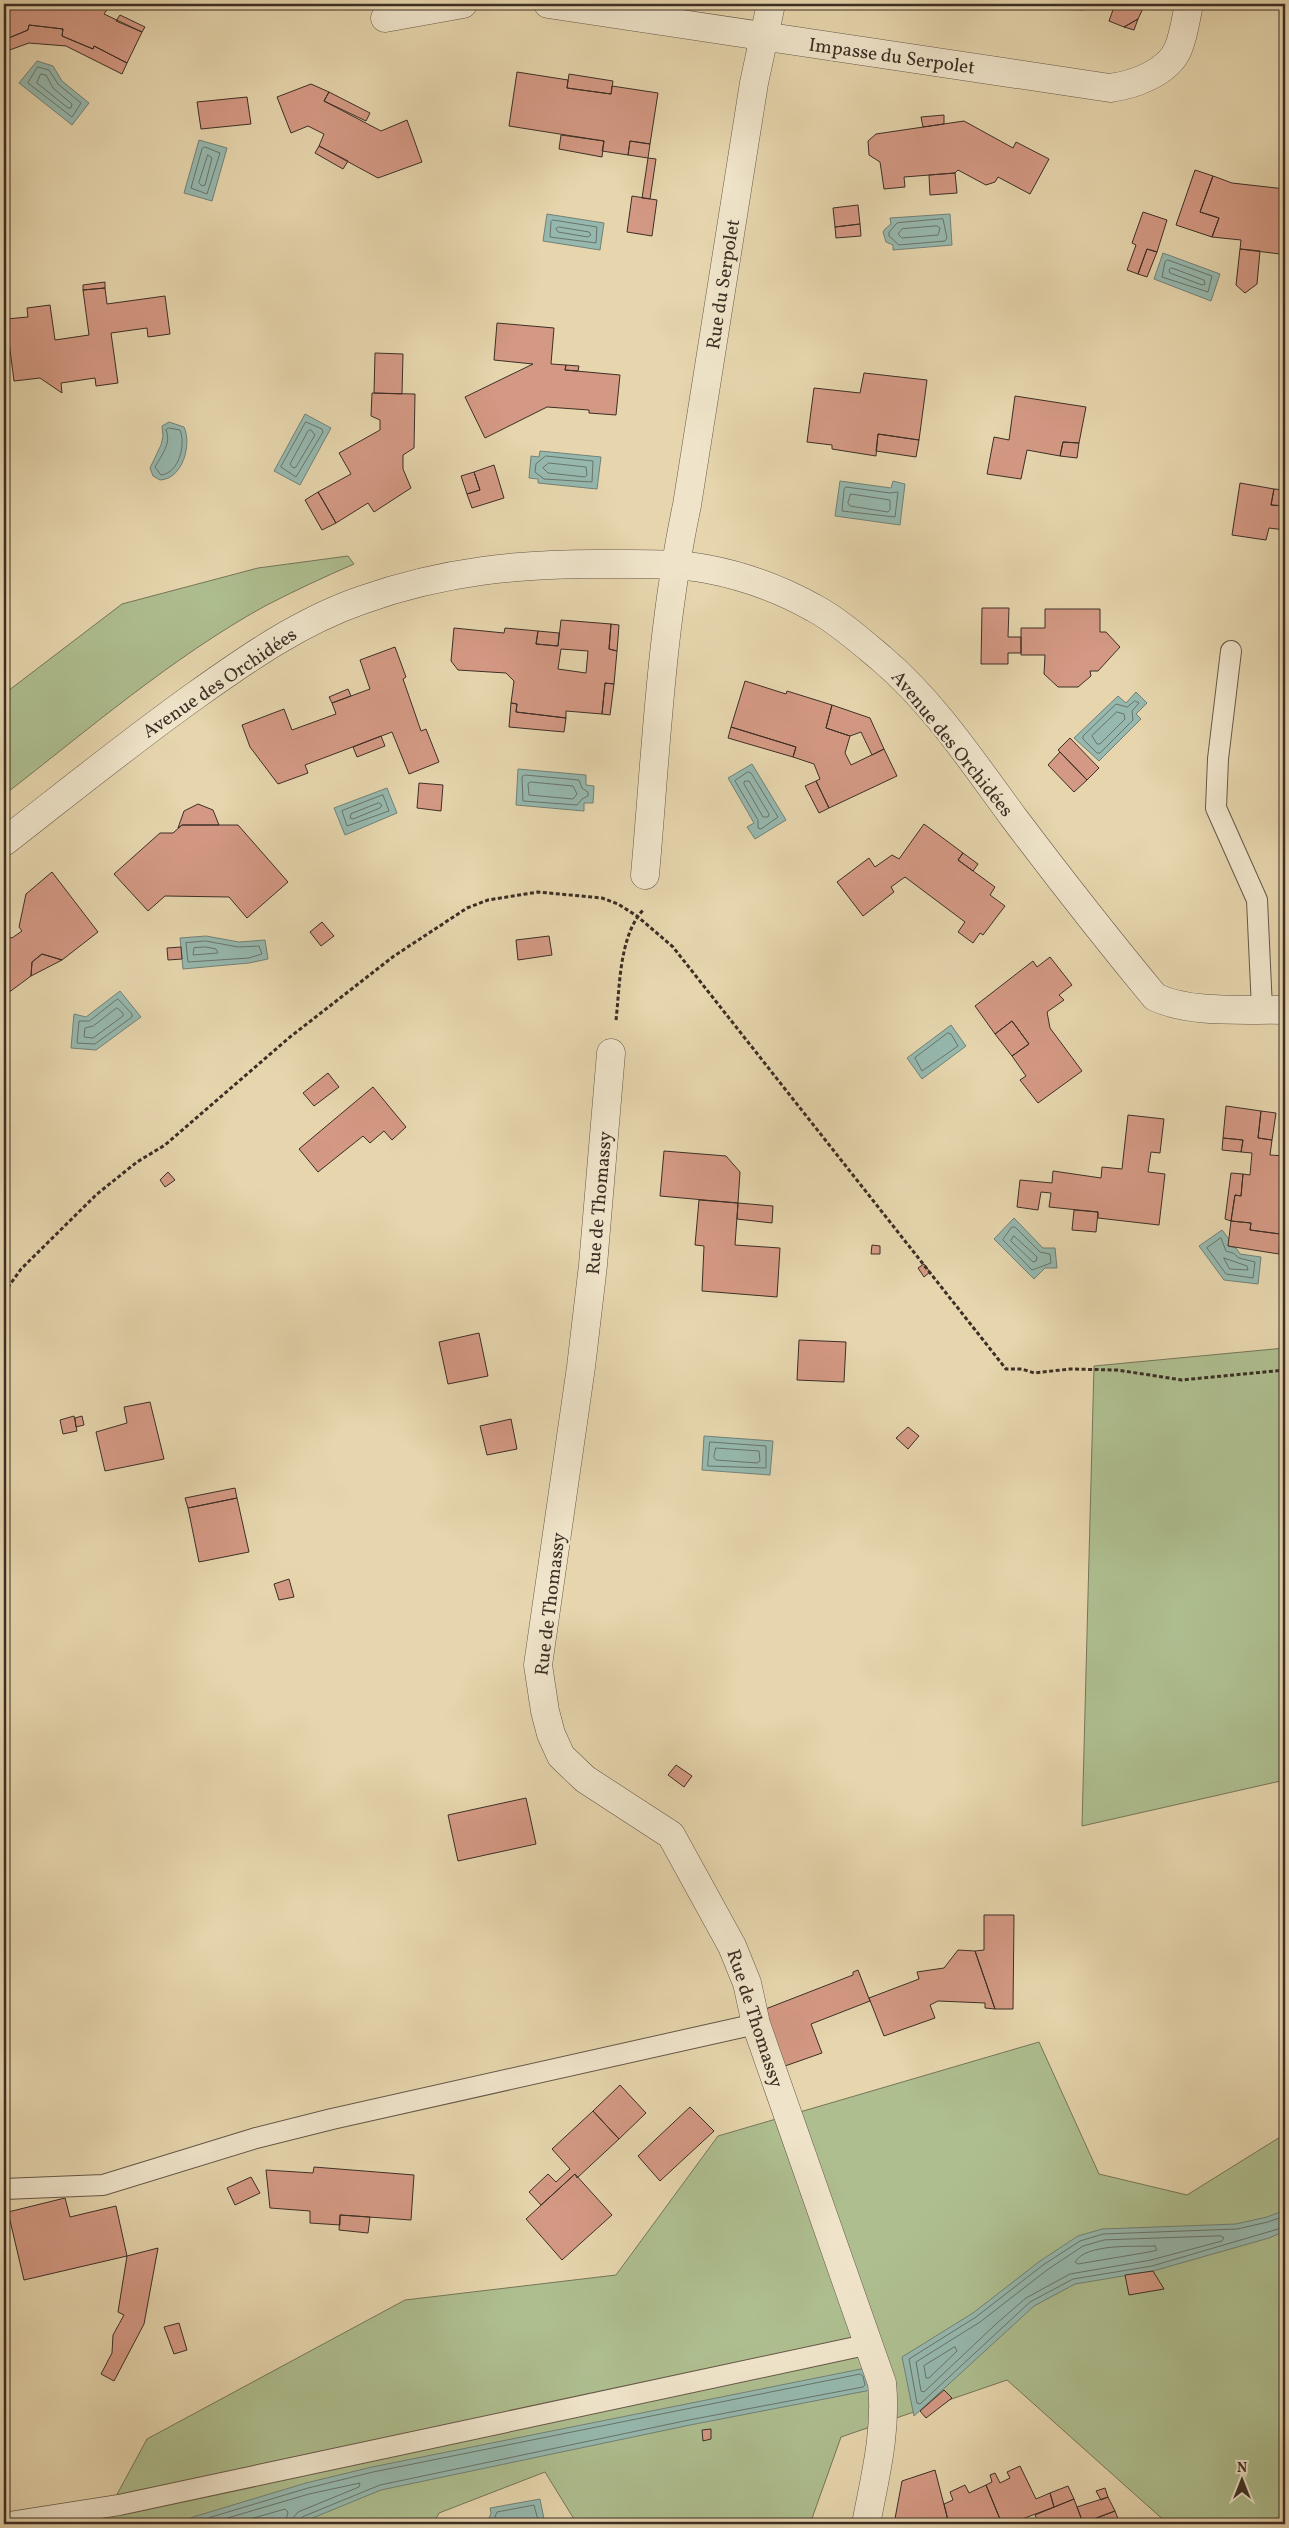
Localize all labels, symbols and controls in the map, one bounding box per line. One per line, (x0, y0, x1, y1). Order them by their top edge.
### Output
street label: Impasse du Serpolet (807, 32, 977, 82)
street label: Rue du Serpolet (701, 217, 747, 351)
street label: Avenue des Orchidées (138, 622, 303, 745)
street label: Avenue des Orchidées (884, 666, 1019, 823)
street label: Rue de Thomassy (581, 1130, 619, 1276)
street label: Rue de Thomassy (529, 1531, 573, 1677)
street label: Rue de Thomassy (719, 1946, 789, 2091)
north arrow (1216, 2456, 1266, 2506)
text: N (1237, 2459, 1247, 2478)

